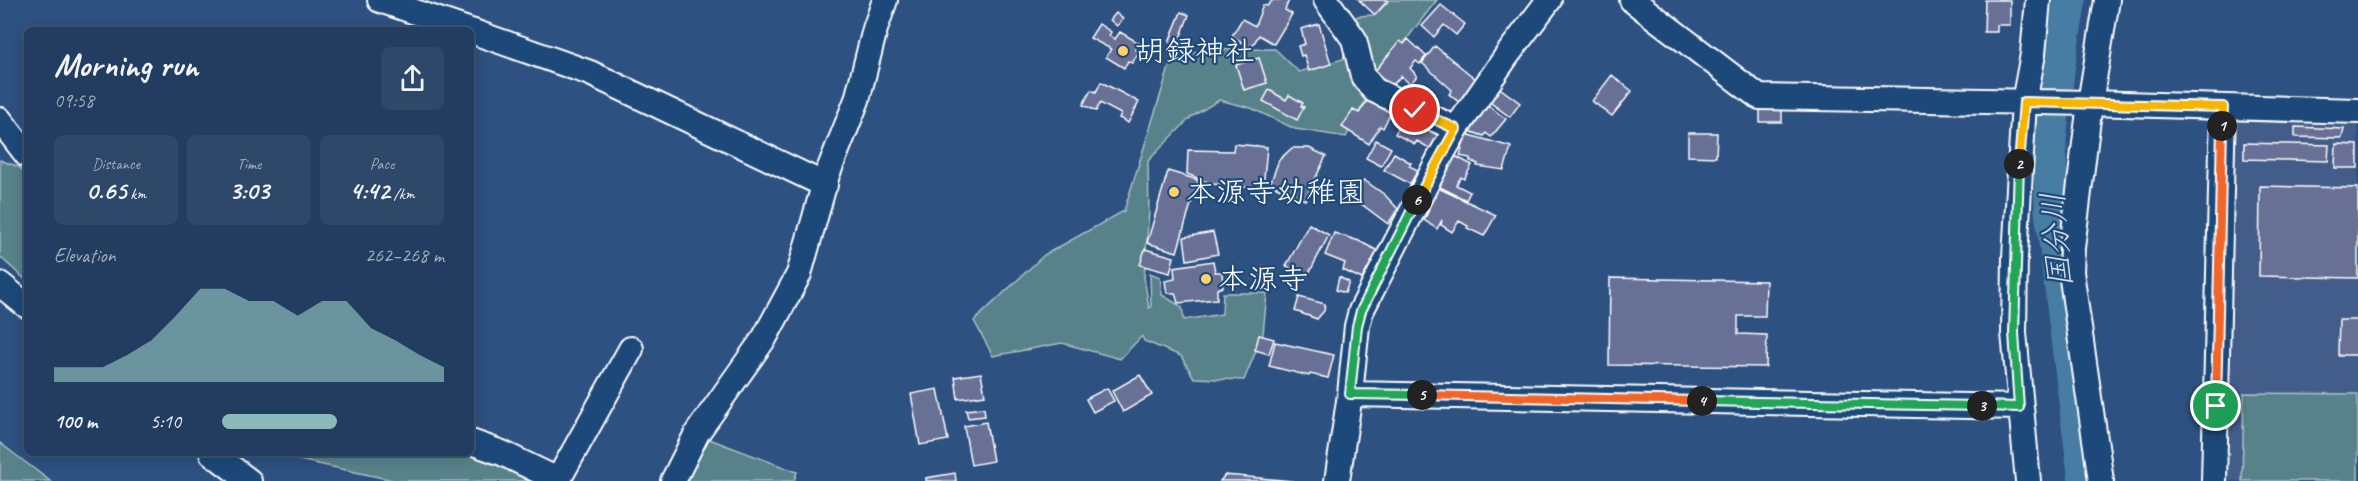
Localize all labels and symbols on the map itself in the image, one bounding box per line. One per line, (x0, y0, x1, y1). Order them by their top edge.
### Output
place label: 胡録神社 (1135, 32, 1255, 70)
marker: 胡録神社 (1116, 44, 1130, 58)
pin (1389, 84, 1440, 135)
pin: 1 (2207, 111, 2237, 141)
pin: 2 (2004, 149, 2034, 179)
place label: 本源寺幼稚園 (1186, 173, 1366, 211)
marker: 本源寺幼稚園 (1167, 185, 1181, 199)
pin: 6 (1402, 185, 1432, 215)
water label: 国分川 (2032, 190, 2081, 290)
place label: 本源寺 (1218, 260, 1308, 298)
marker: 本源寺 (1199, 272, 1213, 286)
pin: 5 (1407, 380, 1437, 410)
pin (2190, 380, 2241, 431)
pin: 4 (1687, 386, 1717, 416)
pin: 3 (1967, 391, 1997, 421)

